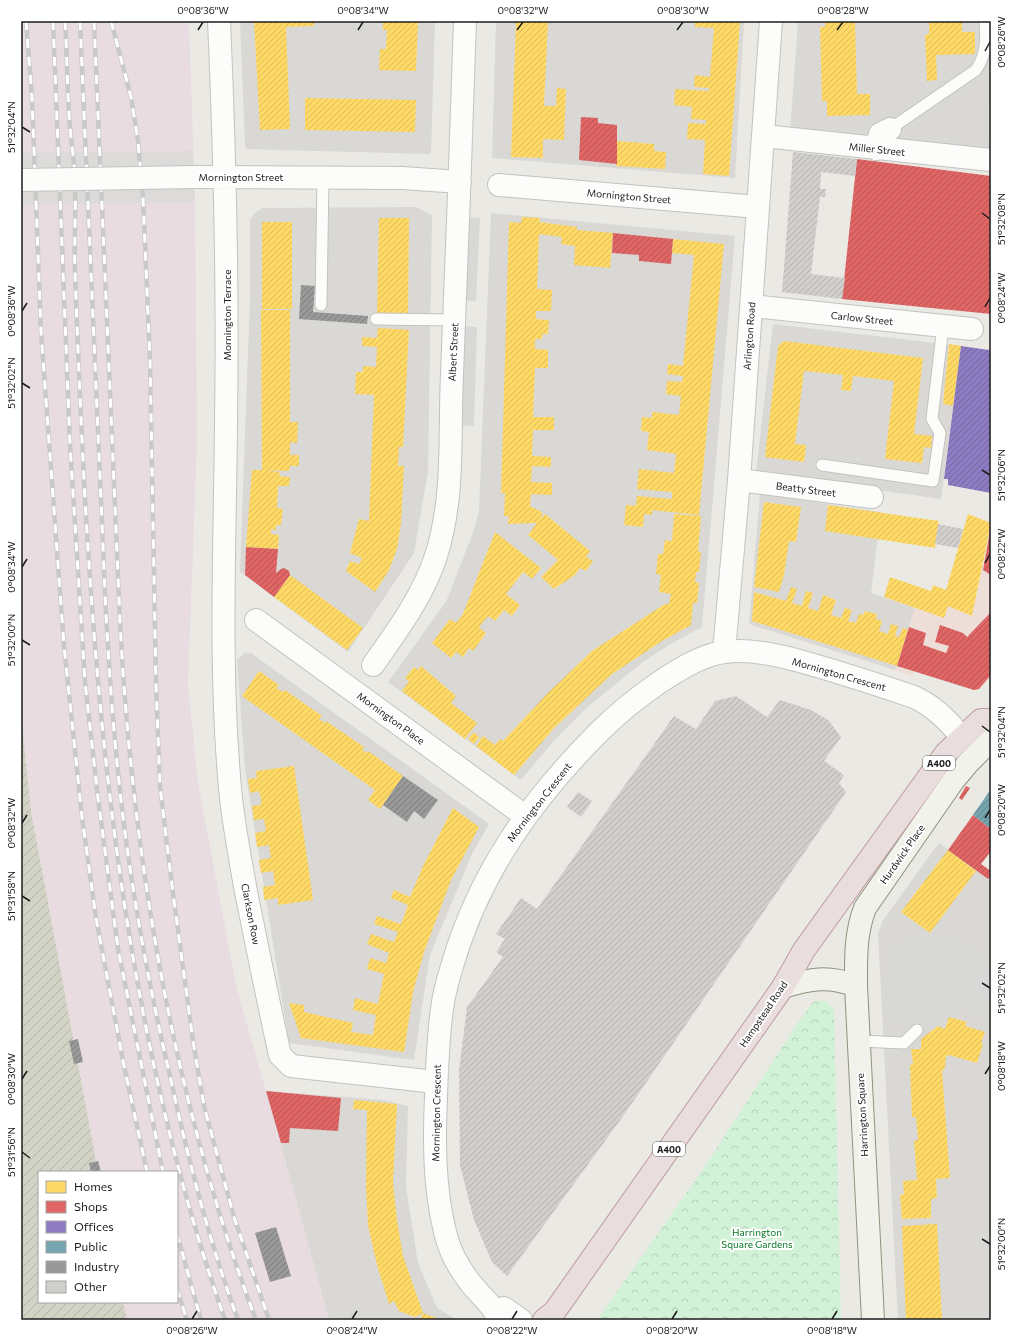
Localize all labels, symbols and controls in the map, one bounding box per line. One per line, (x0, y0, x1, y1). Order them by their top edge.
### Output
text: 0°08'36"W (177, 4, 229, 16)
text: 0°08'34"W (337, 4, 389, 16)
text: 0°08'32"W (498, 4, 548, 16)
text: 0°08'30"W (657, 4, 709, 16)
text: 0°08'28"W (817, 4, 869, 16)
text: 0°08'26"W (995, 16, 1007, 68)
text: 51°32'04"N (5, 101, 17, 153)
street label: Miller Street (848, 140, 906, 158)
street label: Mornington Street (199, 171, 283, 183)
street label: Mornington Street (586, 186, 672, 206)
text: 51°32'08"N (995, 193, 1007, 245)
street label: Mornington Terrace (221, 270, 233, 360)
text: 0°08'24"W (995, 272, 1007, 324)
text: 0°08'36"W (5, 285, 17, 337)
street label: Arlington Road (741, 301, 757, 370)
street label: Carlow Street (830, 309, 894, 327)
street label: Albert Street (445, 322, 461, 382)
text: 51°32'02"N (5, 357, 17, 409)
text: 51°32'06"N (995, 449, 1007, 501)
street label: Beatty Street (775, 479, 837, 499)
text: 0°08'22"W (995, 529, 1007, 579)
text: 0°08'34"W (5, 541, 17, 593)
text: 51°32'00"N (5, 614, 17, 666)
street label: Mornington Crescent (791, 655, 887, 693)
street label: Mornington Place (355, 689, 427, 747)
text: 51°32'04"N (995, 706, 1007, 758)
road number: A400 (923, 756, 955, 770)
street label: Mornington Crescent (504, 760, 574, 844)
text: 0°08'20"W (995, 784, 1007, 836)
text: 0°08'32"W (5, 798, 17, 848)
street label: Hurdwick Place (877, 822, 927, 886)
text: 51°31'58"N (5, 871, 17, 921)
street label: Clarkson Row (239, 882, 263, 946)
text: 51°32'02"N (995, 962, 1007, 1014)
street label: Hampstead Road (736, 978, 790, 1049)
text: 0°08'18"W (995, 1041, 1007, 1091)
text: 0°08'30"W (5, 1053, 17, 1105)
street label: Mornington Crescent (429, 1064, 443, 1162)
street label: Harrington Square (854, 1073, 870, 1157)
text: 51°31'56"N (5, 1127, 17, 1177)
road number: A400 (653, 1142, 685, 1156)
legend (38, 1171, 178, 1303)
text: Homes (74, 1179, 112, 1193)
text: Shops (74, 1199, 108, 1213)
text: 51°32'00"N (995, 1218, 1007, 1270)
text: Offices (74, 1219, 114, 1233)
park label: Harrington Square Gardens (721, 1226, 793, 1250)
text: Public (74, 1239, 107, 1253)
text: Industry (74, 1259, 119, 1273)
text: Other (74, 1279, 107, 1293)
text: 0°08'26"W (166, 1324, 218, 1336)
text: 0°08'24"W (326, 1324, 378, 1336)
text: 0°08'22"W (487, 1324, 537, 1336)
text: 0°08'20"W (646, 1324, 698, 1336)
text: 0°08'18"W (807, 1324, 857, 1336)

